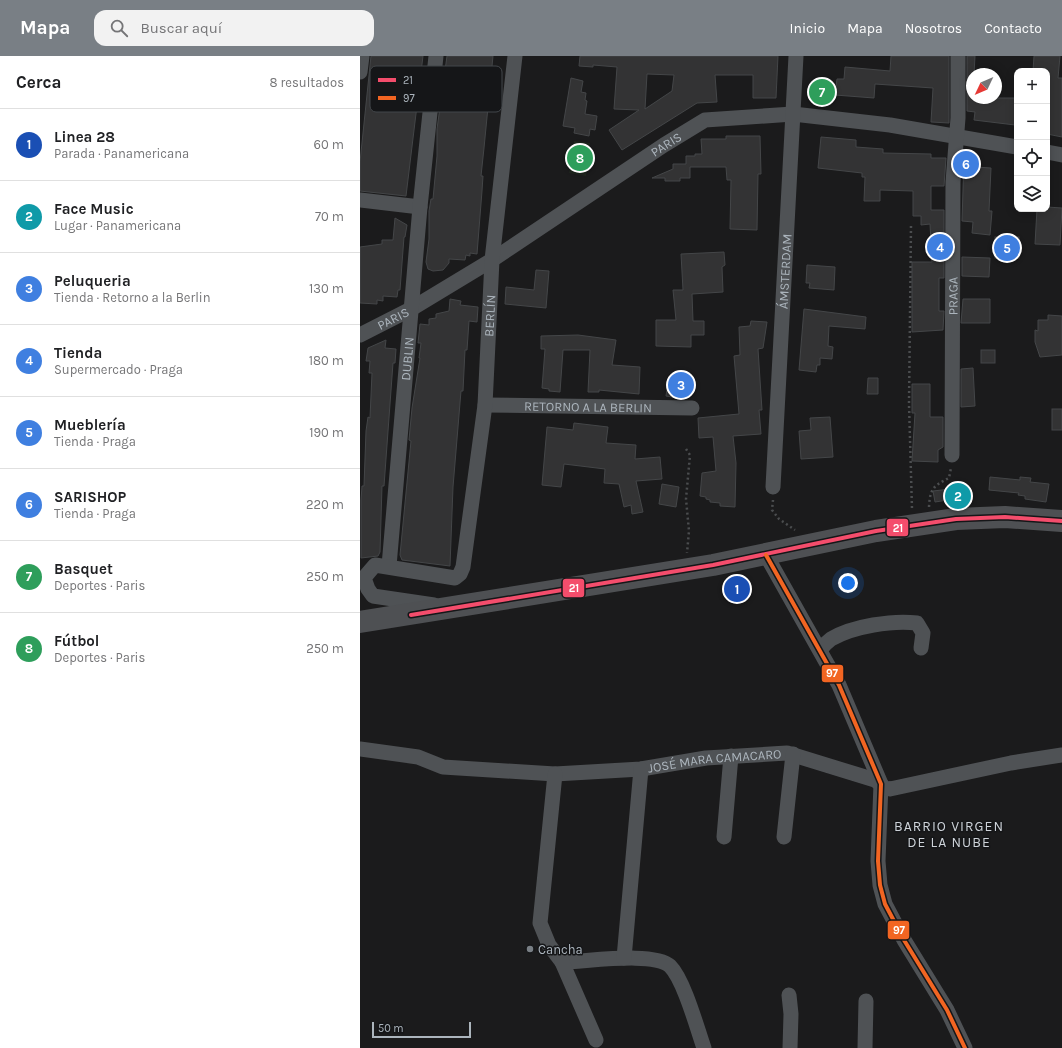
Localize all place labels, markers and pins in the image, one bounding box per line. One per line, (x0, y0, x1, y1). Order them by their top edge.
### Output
pin: 7 (809, 77, 835, 107)
pin: 8 (567, 143, 593, 173)
pin: 6 (953, 149, 979, 179)
pin: 4 (927, 232, 953, 262)
pin: 5 (994, 233, 1020, 263)
pin: 3 (668, 370, 694, 400)
pin: 2 (945, 481, 971, 511)
pin: 1 (724, 574, 750, 604)
place label: Cancha (538, 942, 583, 957)
marker: Cancha (525, 944, 535, 954)

